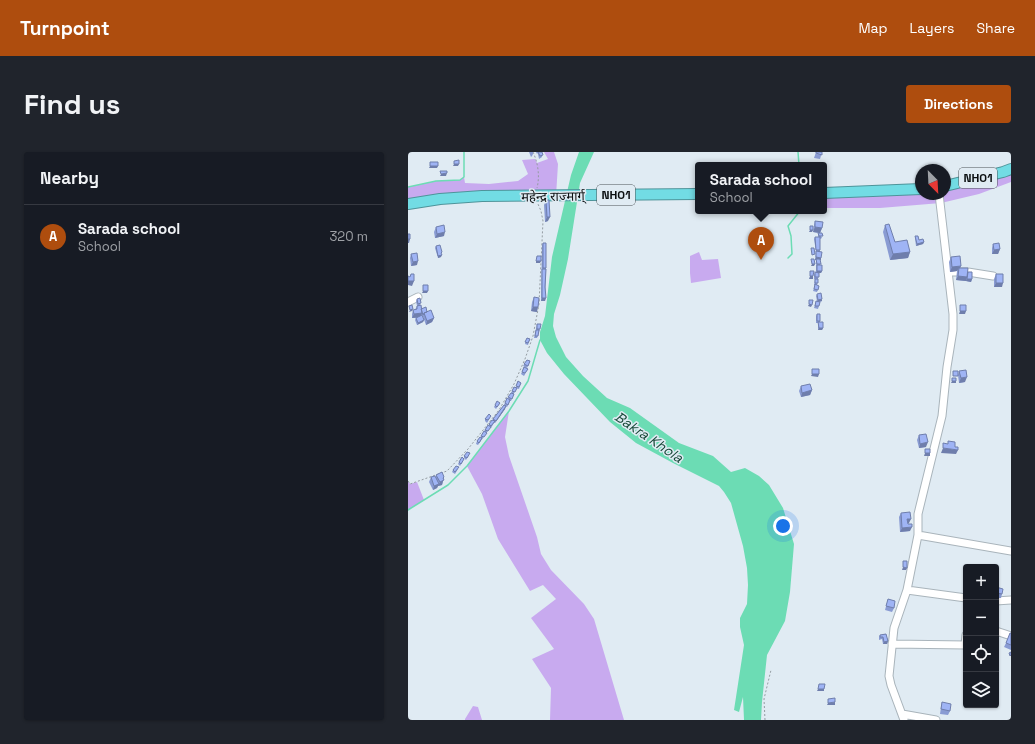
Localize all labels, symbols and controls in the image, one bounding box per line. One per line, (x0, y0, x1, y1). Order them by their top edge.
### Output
text: Turnpoint (20, 16, 110, 41)
text: Map (858, 19, 888, 37)
text: Layers (910, 19, 954, 37)
text: Share (976, 19, 1015, 37)
button: Directions (906, 85, 1011, 123)
text: Find us (24, 86, 121, 122)
popup (695, 162, 827, 214)
north arrow (915, 164, 951, 200)
text: Nearby (40, 167, 99, 189)
road number: NH01 (959, 168, 997, 188)
text: Sarada school (710, 170, 812, 189)
road number: NH01 (597, 185, 635, 205)
street label: महेन्द्र राज्मार्ग् (521, 187, 587, 206)
text: School (710, 189, 753, 206)
text: Sarada school (78, 219, 180, 238)
pin: A (748, 227, 774, 260)
text: A (49, 228, 57, 245)
text: 320 m (329, 228, 368, 245)
text: School (78, 238, 121, 255)
water label: Bakra Khola (611, 408, 687, 467)
your location (773, 516, 793, 536)
map controls (963, 564, 999, 708)
button: + (963, 564, 999, 600)
button: − (963, 600, 999, 636)
button: locate (963, 636, 999, 672)
button: layers (963, 672, 999, 708)

